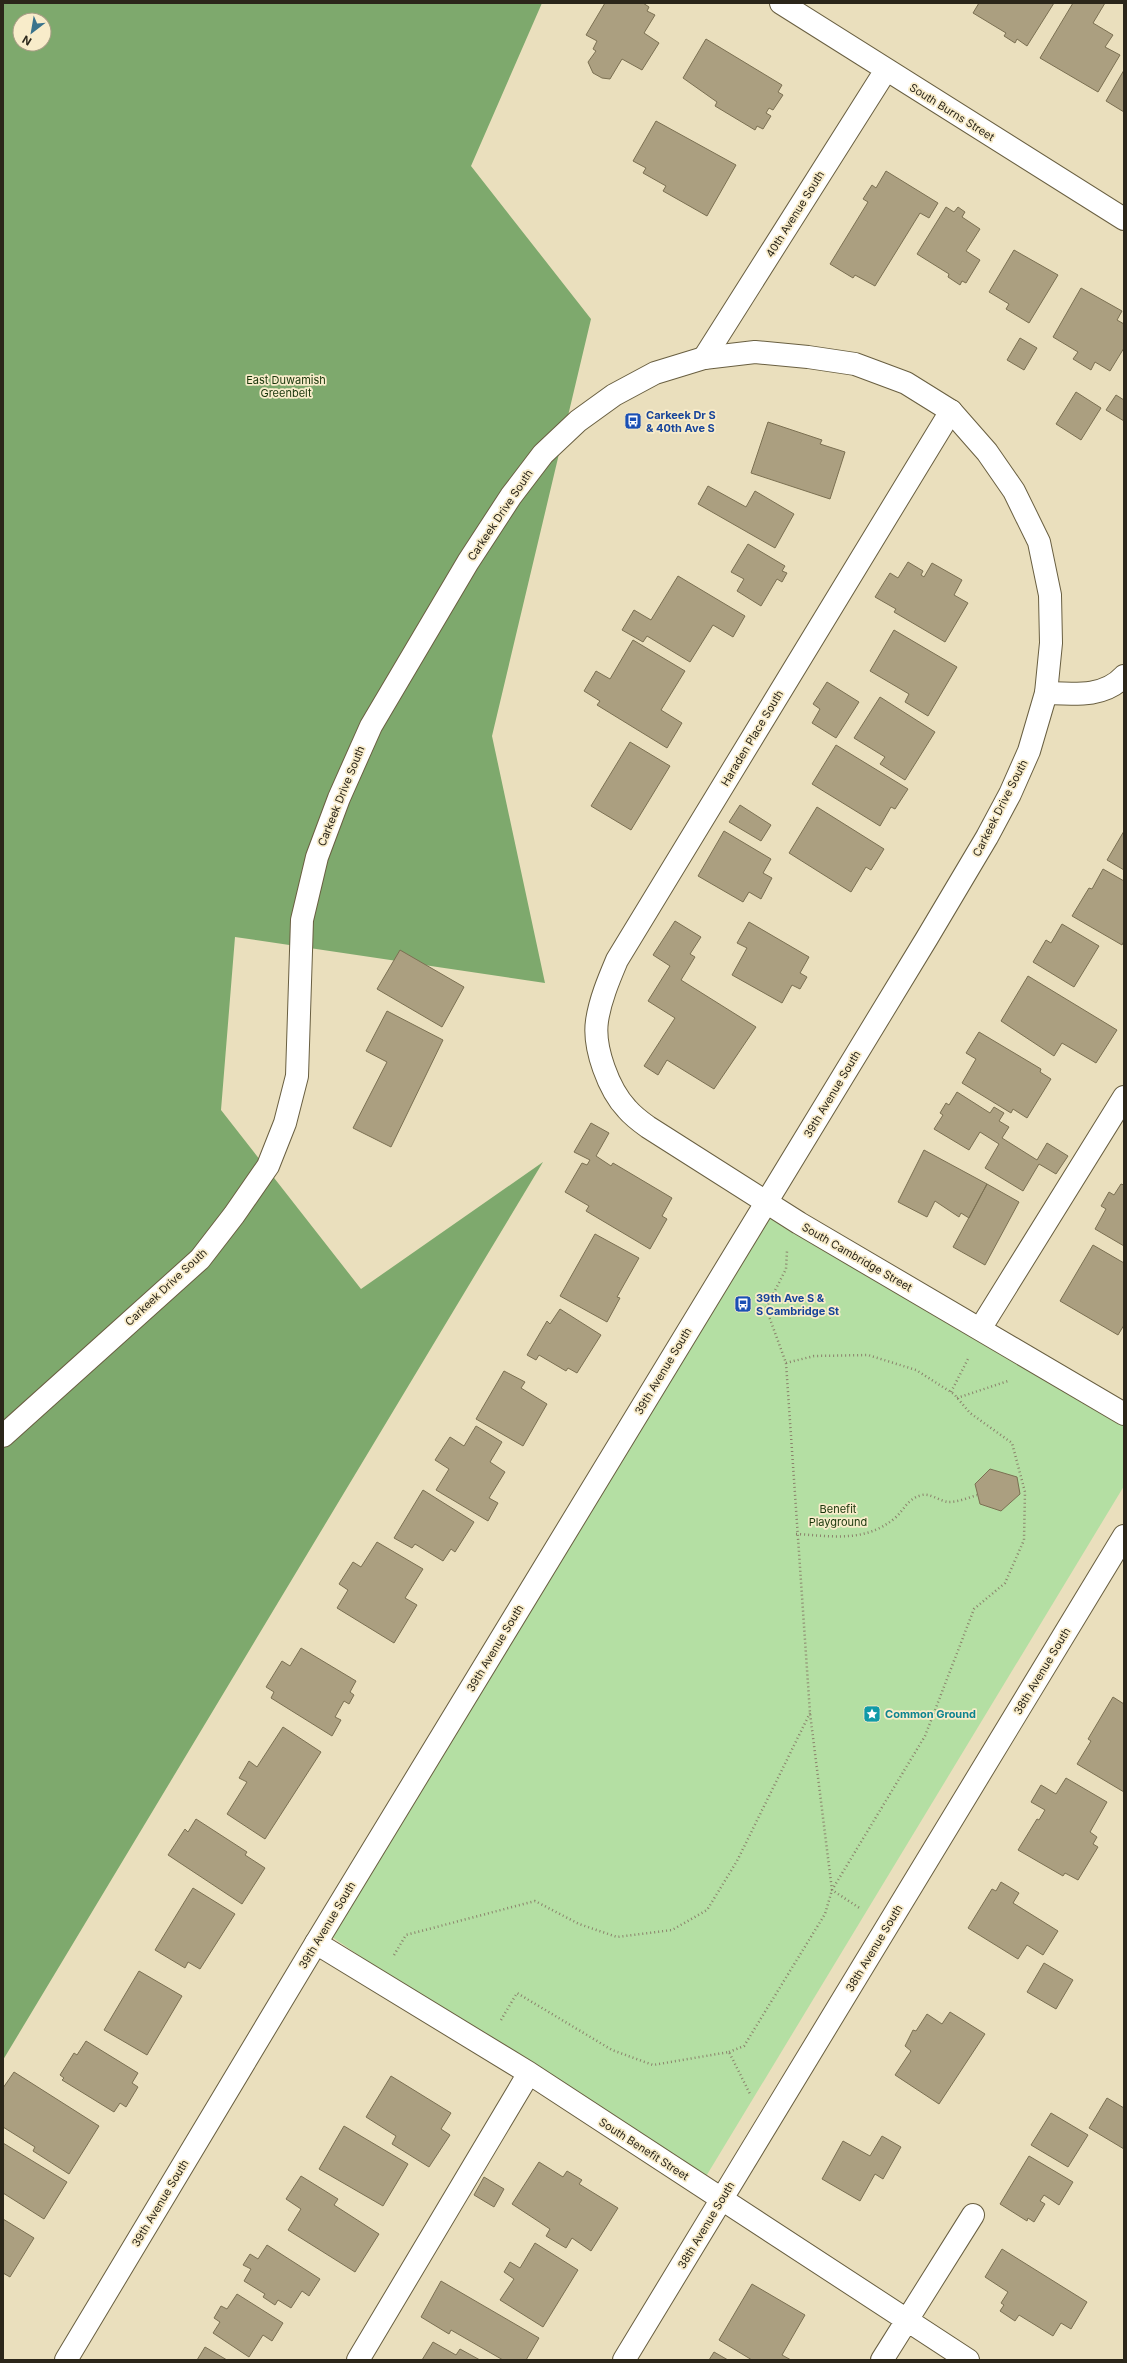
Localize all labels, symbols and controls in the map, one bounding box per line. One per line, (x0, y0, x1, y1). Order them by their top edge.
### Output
north arrow (12, 12, 52, 52)
text: N (20, 32, 34, 49)
street label: South Burns Street (907, 80, 998, 144)
street label: 40th Avenue South (763, 168, 827, 260)
park label: East Duwamish Greenbelt (246, 373, 326, 400)
place label: Carkeek Dr S & 40th Ave S (646, 408, 716, 435)
bus stop icon: Carkeek Dr S & 40th Ave S (623, 411, 643, 431)
street label: Carkeek Drive South (464, 467, 536, 563)
street label: Haraden Place South (718, 688, 786, 788)
street label: Carkeek Drive South (314, 744, 368, 848)
street label: Carkeek Drive South (969, 757, 1031, 859)
street label: 39th Avenue South (801, 1048, 863, 1140)
street label: South Cambridge Street (799, 1220, 915, 1294)
street label: Carkeek Drive South (122, 1245, 210, 1329)
place label: 39th Ave S & S Cambridge St (756, 1291, 839, 1318)
bus stop icon: 39th Ave S & S Cambridge St (733, 1294, 753, 1314)
street label: 39th Avenue South (632, 1325, 694, 1417)
park label: Benefit Playground (809, 1502, 867, 1529)
street label: 39th Avenue South (464, 1602, 526, 1694)
street label: 38th Avenue South (1011, 1625, 1073, 1717)
place icon: Common Ground (862, 1704, 882, 1724)
place label: Common Ground (885, 1707, 976, 1721)
street label: 39th Avenue South (296, 1879, 358, 1971)
street label: 38th Avenue South (843, 1902, 905, 1994)
street label: South Benefit Street (596, 2115, 692, 2184)
street label: 39th Avenue South (129, 2157, 191, 2249)
street label: 38th Avenue South (675, 2179, 737, 2271)

